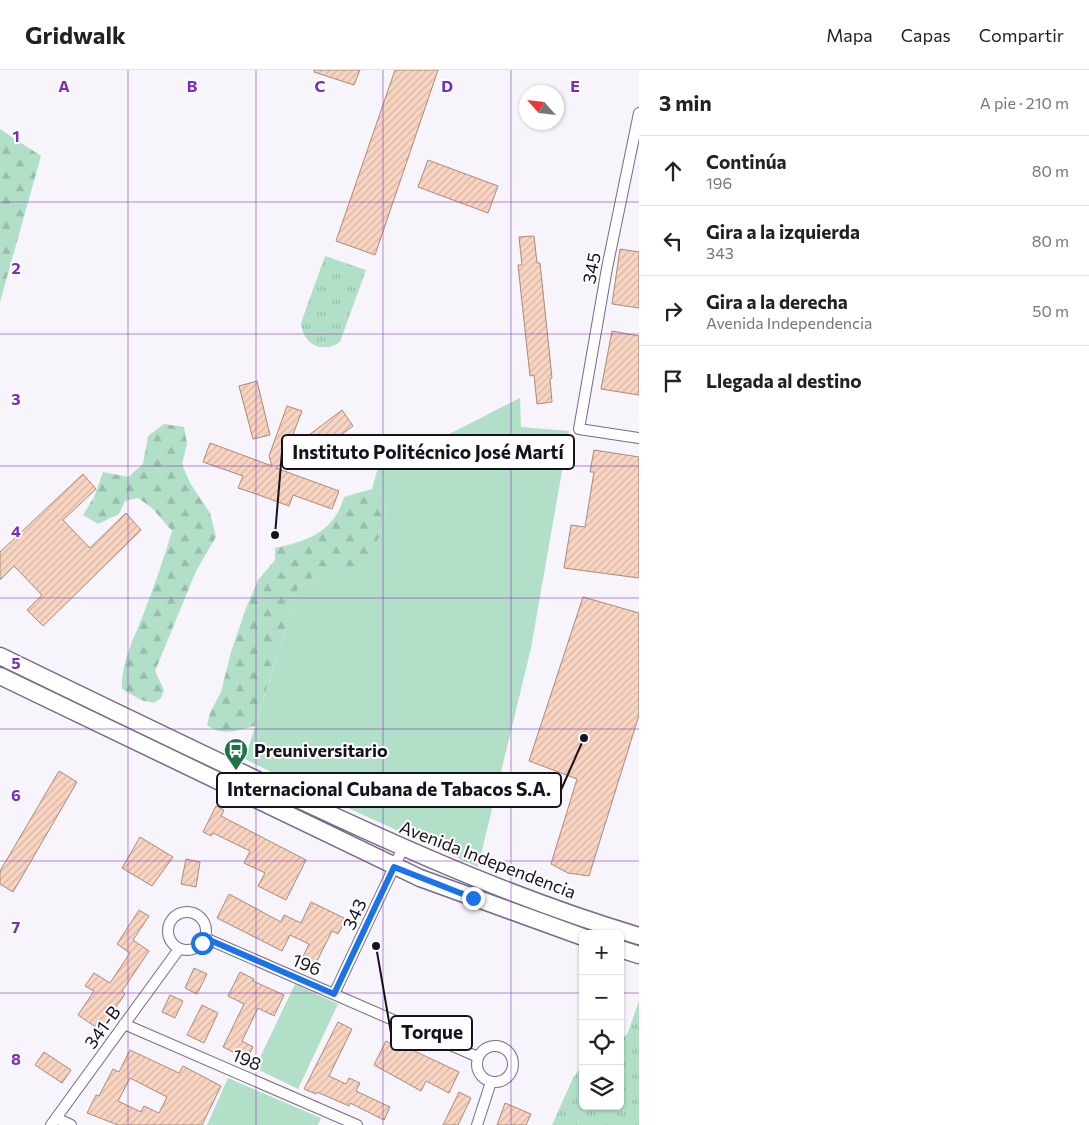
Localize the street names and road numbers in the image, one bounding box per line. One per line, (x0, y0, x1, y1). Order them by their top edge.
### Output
street label: 345 (577, 250, 605, 286)
street label: Avenida Independencia (397, 815, 579, 903)
street label: 343 (337, 895, 371, 933)
street label: 196 (289, 948, 325, 980)
street label: 341-B (79, 1001, 125, 1053)
street label: 198 (229, 1043, 265, 1075)

